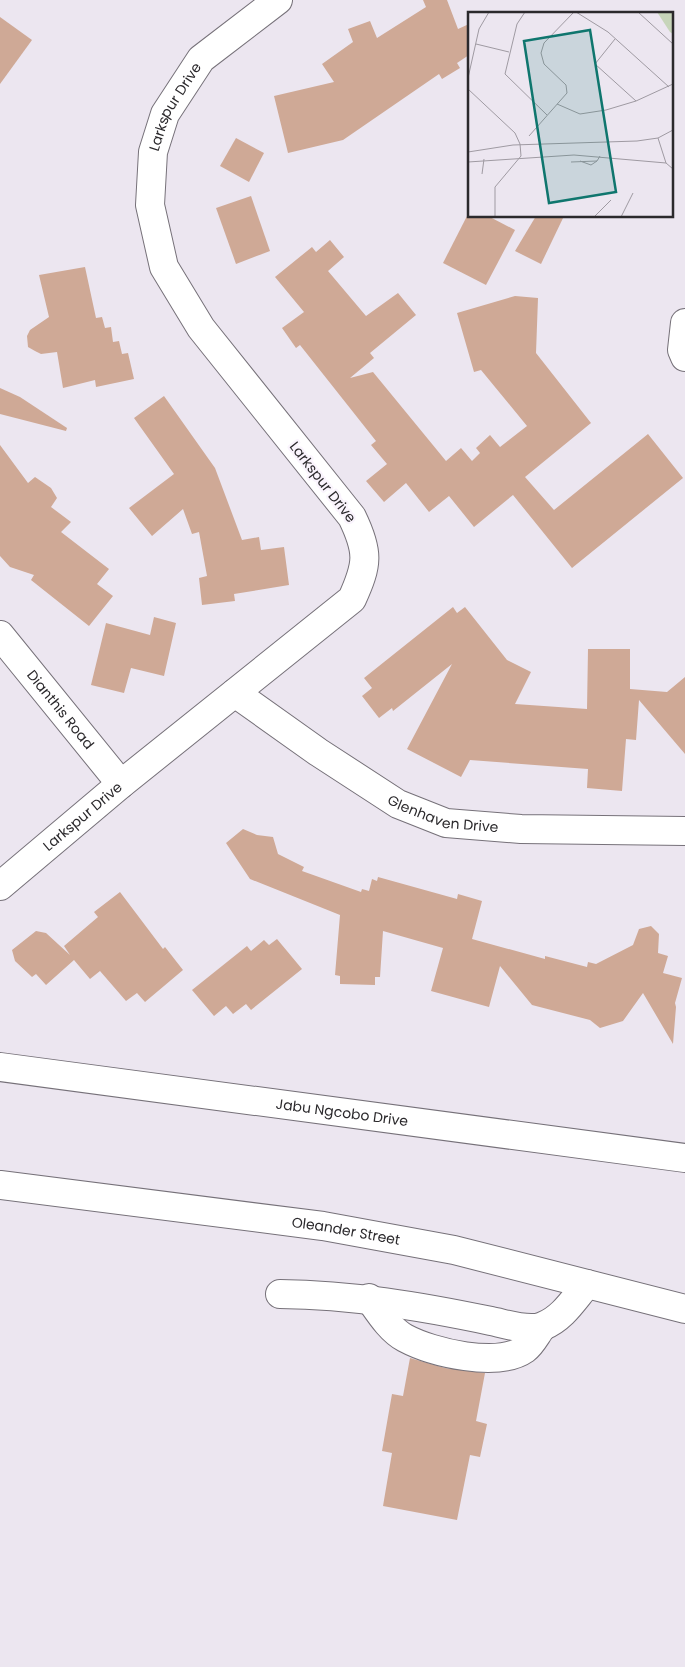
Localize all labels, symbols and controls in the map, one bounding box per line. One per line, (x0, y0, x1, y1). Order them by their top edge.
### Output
inset map (468, 12, 672, 218)
street label: Larkspur Drive (144, 58, 206, 153)
street label: Larkspur Drive (285, 437, 361, 527)
street label: Dianthis Road (22, 666, 99, 753)
street label: Larkspur Drive (39, 777, 127, 856)
street label: Glenhaven Drive (384, 790, 499, 837)
street label: Jabu Ngcobo Drive (275, 1094, 410, 1131)
street label: Oleander Street (291, 1212, 402, 1250)

